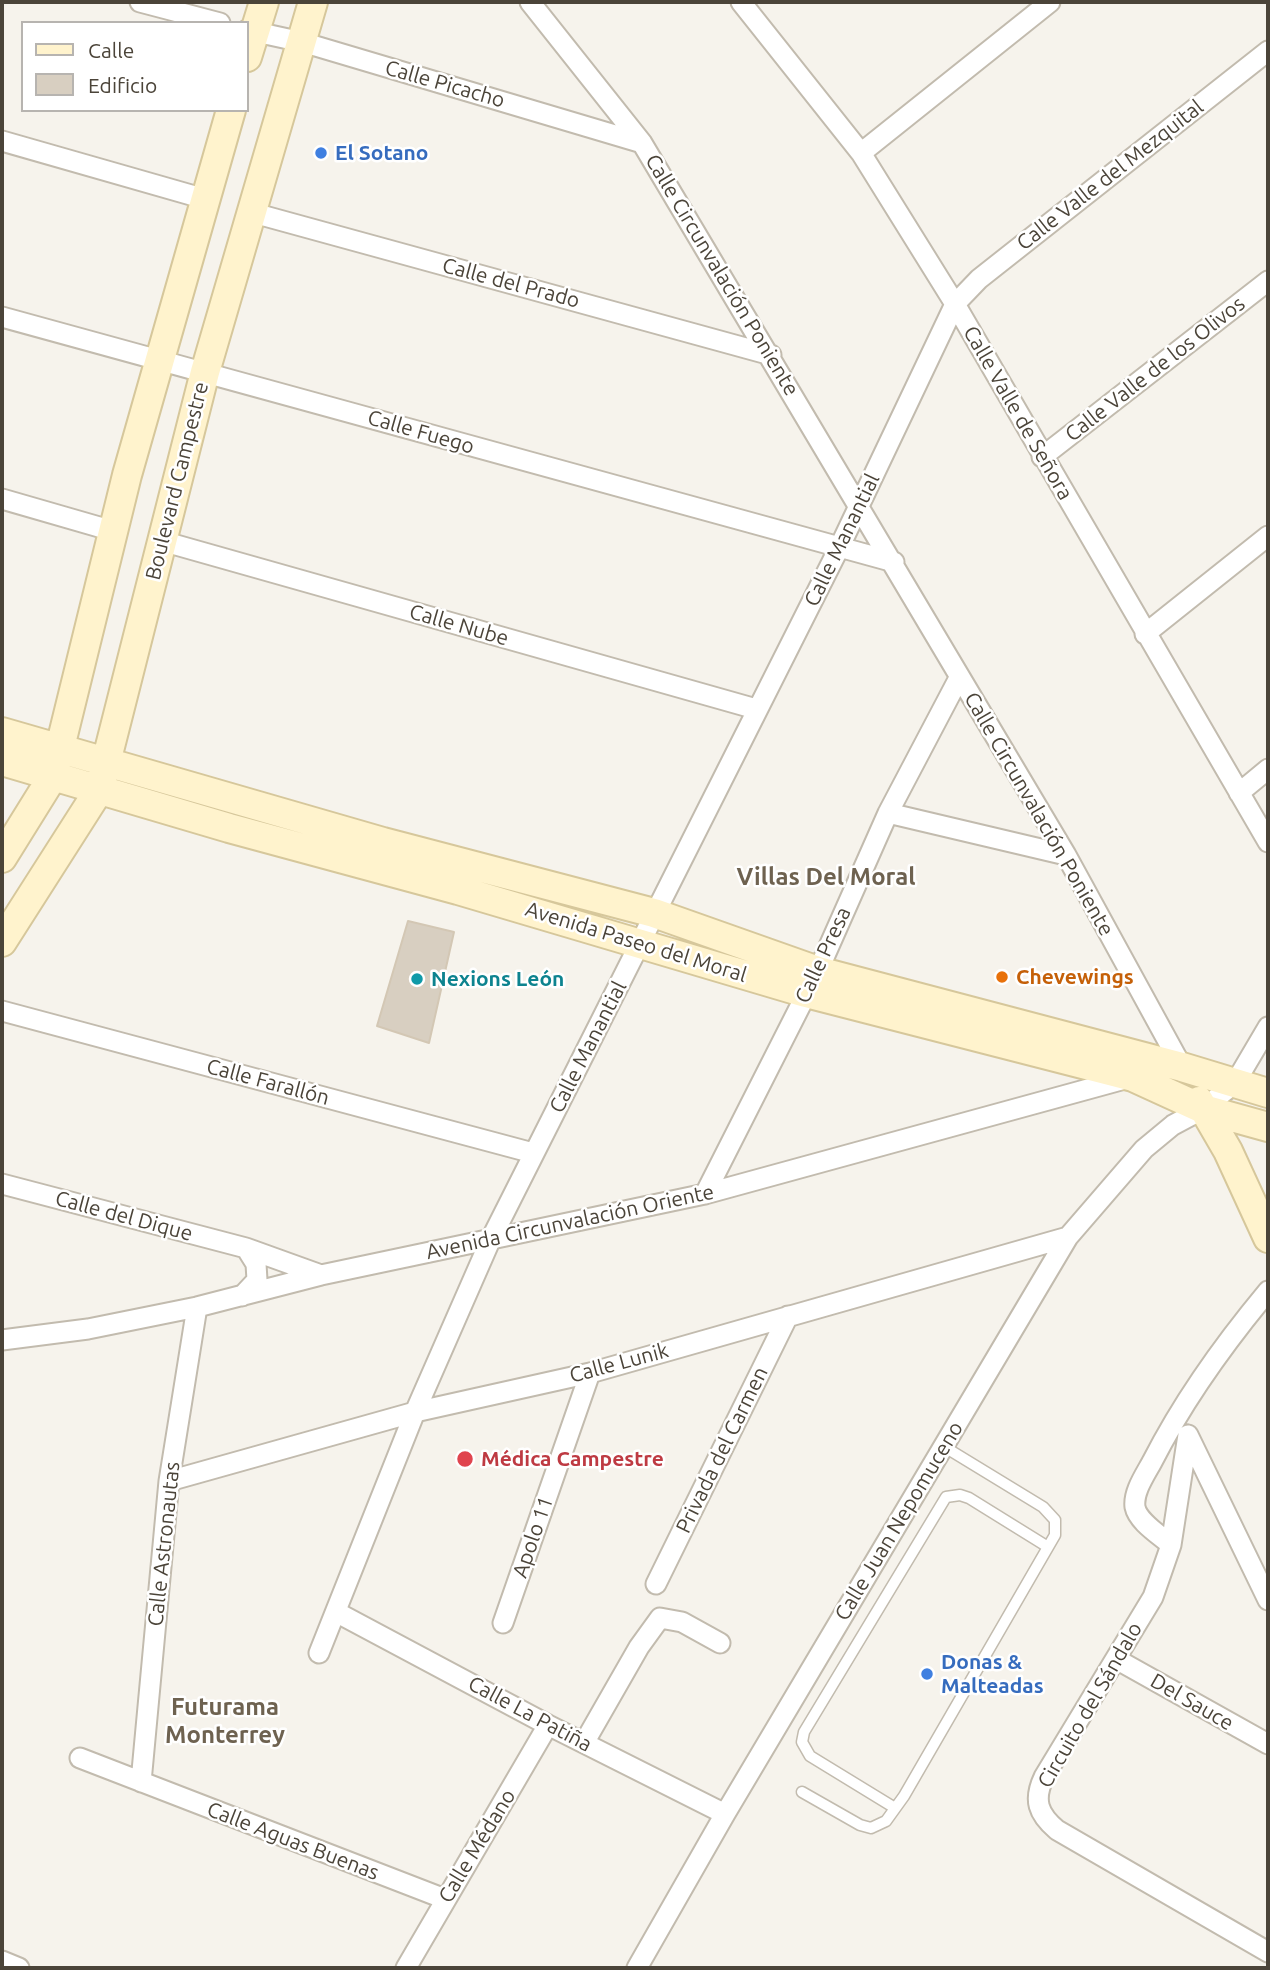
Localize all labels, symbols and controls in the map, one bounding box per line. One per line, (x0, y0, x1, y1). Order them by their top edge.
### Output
legend (21, 21, 248, 112)
text: Calle (88, 38, 134, 62)
street label: Calle Picacho (382, 55, 508, 113)
text: Edificio (88, 73, 157, 97)
street label: Calle Valle del Mezquital (1012, 94, 1208, 256)
place label: El Sotano (335, 140, 428, 166)
marker: El Sotano (313, 145, 329, 161)
street label: Calle Circunvalación Poniente (640, 150, 804, 400)
street label: Calle del Prado (440, 253, 582, 313)
street label: Calle Valle de los Olivos (1060, 291, 1250, 447)
street label: Calle Valle de Señora (958, 322, 1078, 504)
street label: Boulevard Campestre (140, 379, 214, 583)
street label: Calle Fuego (365, 405, 477, 459)
street label: Calle Manantial (799, 470, 885, 610)
street label: Calle Nube (407, 599, 511, 651)
street label: Calle Circunvalación Poniente (959, 688, 1119, 940)
district label: Villas Del Moral (736, 863, 916, 891)
street label: Avenida Paseo del Moral (522, 896, 750, 988)
street label: Calle Presa (790, 903, 856, 1007)
place label: Chevewings (1016, 964, 1134, 990)
place label: Nexions León (431, 966, 564, 992)
marker: Chevewings (994, 969, 1010, 985)
marker: Nexions León (409, 971, 425, 987)
street label: Calle Manantial (544, 977, 632, 1117)
street label: Calle Farallón (204, 1054, 332, 1110)
street label: Avenida Circunvalación Oriente (424, 1179, 716, 1265)
street label: Calle del Dique (53, 1186, 195, 1246)
street label: Calle Lunik (567, 1338, 671, 1388)
street label: Privada del Carmen (671, 1363, 773, 1537)
street label: Calle Juan Nepomuceno (830, 1417, 968, 1625)
place label: Médica Campestre (481, 1446, 664, 1472)
marker: Médica Campestre (455, 1449, 475, 1469)
street label: Calle Astronautas (143, 1460, 185, 1628)
street label: Apolo 11 (507, 1493, 559, 1581)
street label: Circuito del Sándalo (1032, 1618, 1148, 1792)
place label: Donas & Malteadas (941, 1649, 1044, 1699)
marker: Donas & Malteadas (919, 1666, 935, 1682)
street label: Del Sauce (1146, 1668, 1238, 1736)
street label: Calle La Patiña (464, 1671, 596, 1757)
district label: Futurama Monterrey (165, 1693, 285, 1749)
street label: Calle Médano (433, 1785, 521, 1907)
street label: Calle Aguas Buenas (203, 1797, 383, 1885)

